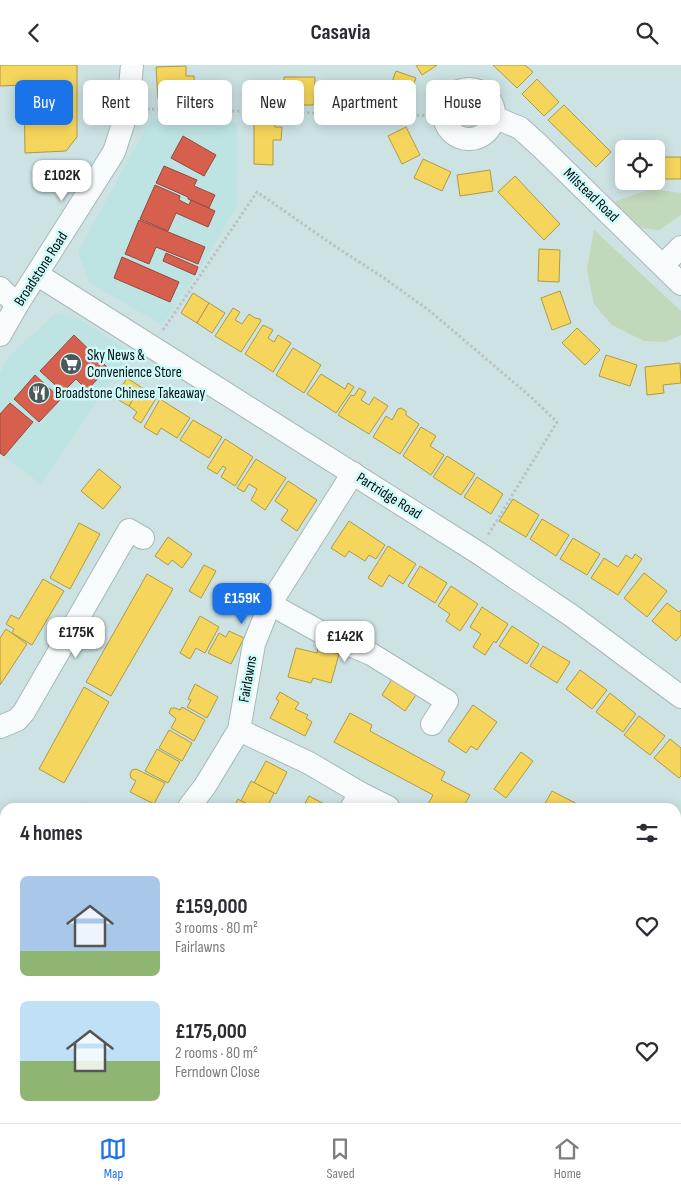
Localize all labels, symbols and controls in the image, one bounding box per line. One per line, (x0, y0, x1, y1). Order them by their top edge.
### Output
icon: back (20, 19, 48, 47)
text: Casavia (310, 19, 371, 46)
icon: search (633, 19, 661, 47)
chip: Buy (15, 80, 73, 125)
chip: Rent (83, 80, 148, 125)
chip: Filters (158, 80, 232, 125)
chip: New (242, 80, 304, 125)
chip: Apartment (314, 80, 416, 125)
chip: House (426, 80, 500, 125)
map controls (615, 140, 665, 190)
button: locate (615, 140, 665, 190)
pin: £102K (27, 159, 97, 202)
street label: Milstead Road (559, 164, 623, 226)
text: £102K (44, 166, 80, 185)
street label: Broadstone Road (10, 228, 72, 310)
place label: Sky News & Convenience Store (87, 346, 182, 382)
supermarket icon: Sky News & Convenience Store (59, 352, 83, 376)
restaurant icon: Broadstone Chinese Takeaway (27, 381, 51, 405)
place label: Broadstone Chinese Takeaway (55, 384, 206, 403)
street label: Partridge Road (353, 468, 425, 524)
pin: £159K (207, 583, 277, 625)
text: £159K (224, 589, 260, 608)
pin: £175K (41, 617, 111, 659)
pin: £142K (310, 621, 380, 663)
text: £175K (58, 623, 94, 642)
text: £142K (327, 627, 363, 646)
street label: Fairlawns (235, 654, 261, 704)
icon: filters (633, 819, 661, 847)
text: 4 homes (20, 821, 83, 846)
text: £159,000 (175, 894, 248, 919)
icon: home (60, 896, 120, 956)
icon: heart (633, 912, 661, 940)
text: 3 rooms · 80 m² (175, 919, 258, 938)
text: Fairlawns (175, 938, 225, 957)
text: £175,000 (175, 1019, 247, 1044)
icon: home (60, 1021, 120, 1081)
icon: heart (633, 1037, 661, 1065)
text: 2 rooms · 80 m² (175, 1044, 258, 1063)
text: Ferndown Close (175, 1063, 260, 1082)
tab: Map (99, 1135, 127, 1182)
tab: Saved (326, 1135, 355, 1182)
tab: Home (553, 1135, 581, 1182)

